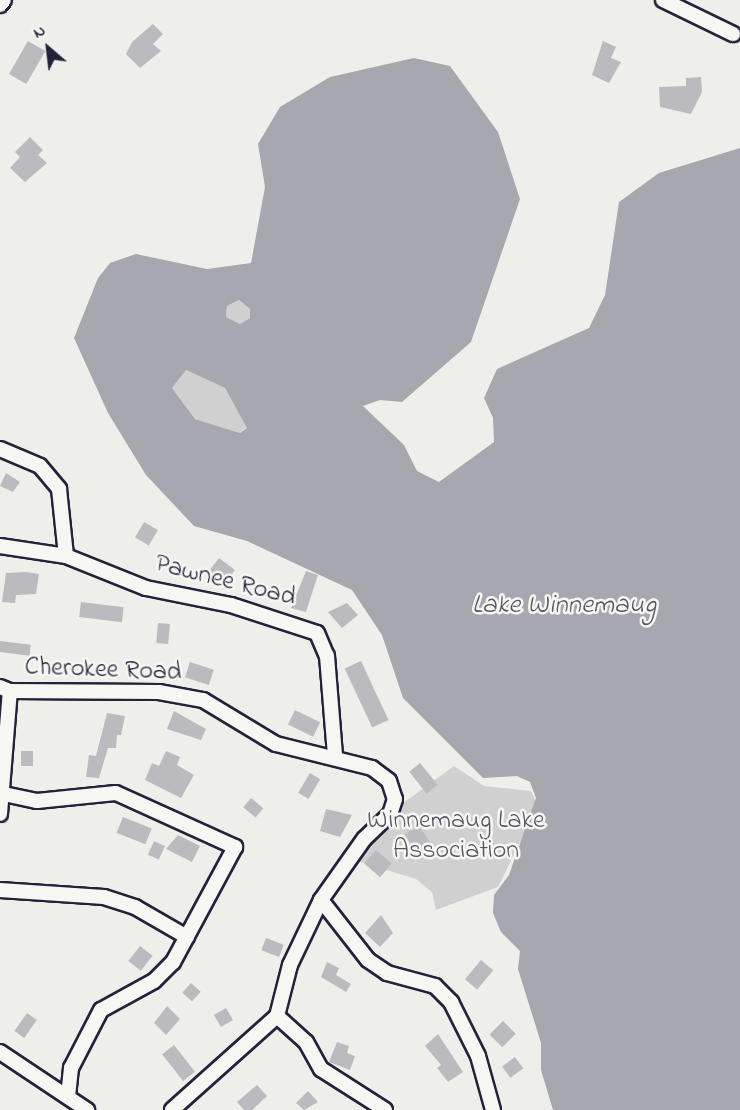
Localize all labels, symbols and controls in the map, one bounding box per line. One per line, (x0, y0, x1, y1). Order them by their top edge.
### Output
north arrow (18, 18, 78, 78)
text: N (29, 19, 50, 45)
street label: Pawnee Road (151, 549, 299, 615)
water label: Lake Winnemaug (472, 590, 656, 622)
street label: Cherokee Road (24, 653, 182, 689)
park label: Winnemaug Lake Association (367, 806, 545, 868)

